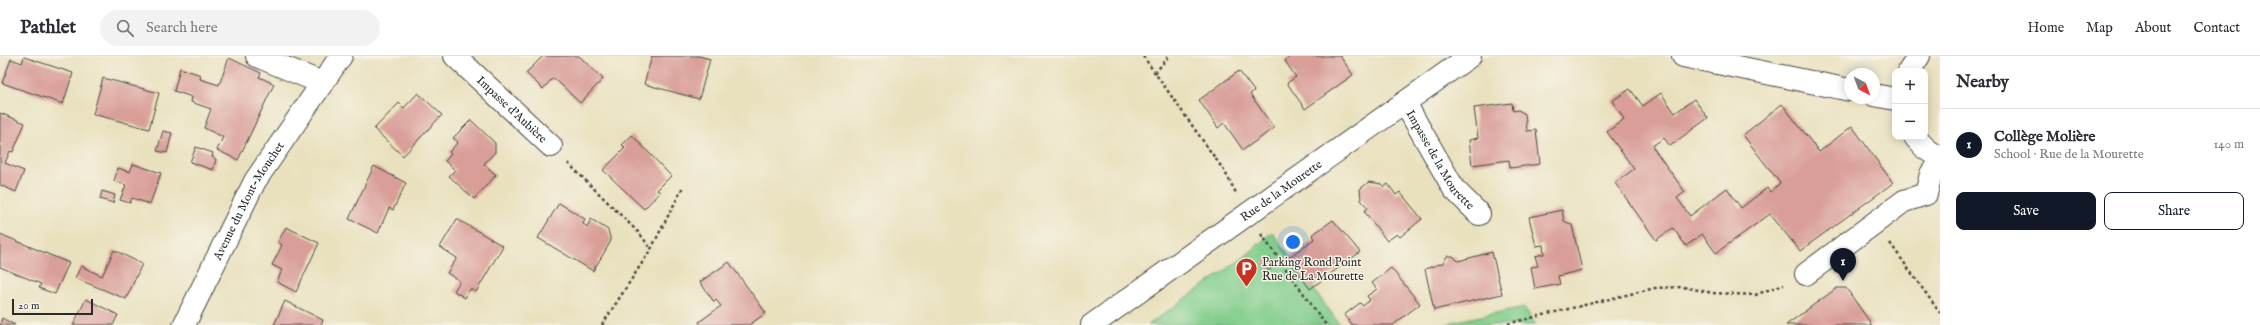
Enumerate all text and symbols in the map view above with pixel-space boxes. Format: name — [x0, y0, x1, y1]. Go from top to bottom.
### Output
search box — [100, 10, 380, 46]
text: Pathlet — [20, 16, 76, 40]
icon: search — [114, 17, 136, 39]
text: Search here — [146, 18, 218, 37]
text: Home — [2028, 19, 2064, 37]
text: Map — [2086, 19, 2113, 37]
text: About — [2135, 19, 2171, 37]
text: Contact — [2193, 19, 2240, 37]
north arrow — [1844, 68, 1880, 104]
map controls — [1892, 68, 1928, 140]
button: + — [1892, 68, 1928, 104]
text: Nearby — [1956, 72, 2009, 93]
street label: Impasse d'Aubière — [473, 73, 550, 147]
button: − — [1892, 104, 1928, 140]
street label: Impasse de la Mourette — [1403, 107, 1478, 213]
text: Collège Molière — [1994, 127, 2095, 146]
text: 1 — [1967, 136, 1971, 153]
text: 140 m — [2214, 136, 2244, 153]
street label: Avenue du Mont-Mouchet — [210, 139, 288, 264]
text: School · Rue de la Mourette — [1994, 146, 2144, 163]
street label: Rue de la Mourette — [1238, 156, 1325, 225]
button: Save — [1956, 192, 2096, 230]
button: Share — [2104, 192, 2244, 230]
your location — [1283, 232, 1303, 252]
pin: 1 — [1830, 248, 1856, 281]
place label: Parking Rond Point Rue de La Mourette — [1262, 255, 1364, 284]
parking icon: Parking Rond Point Rue de La Mourette — [1234, 256, 1260, 289]
scale bar — [12, 297, 93, 316]
text: 20 m — [18, 299, 39, 313]

